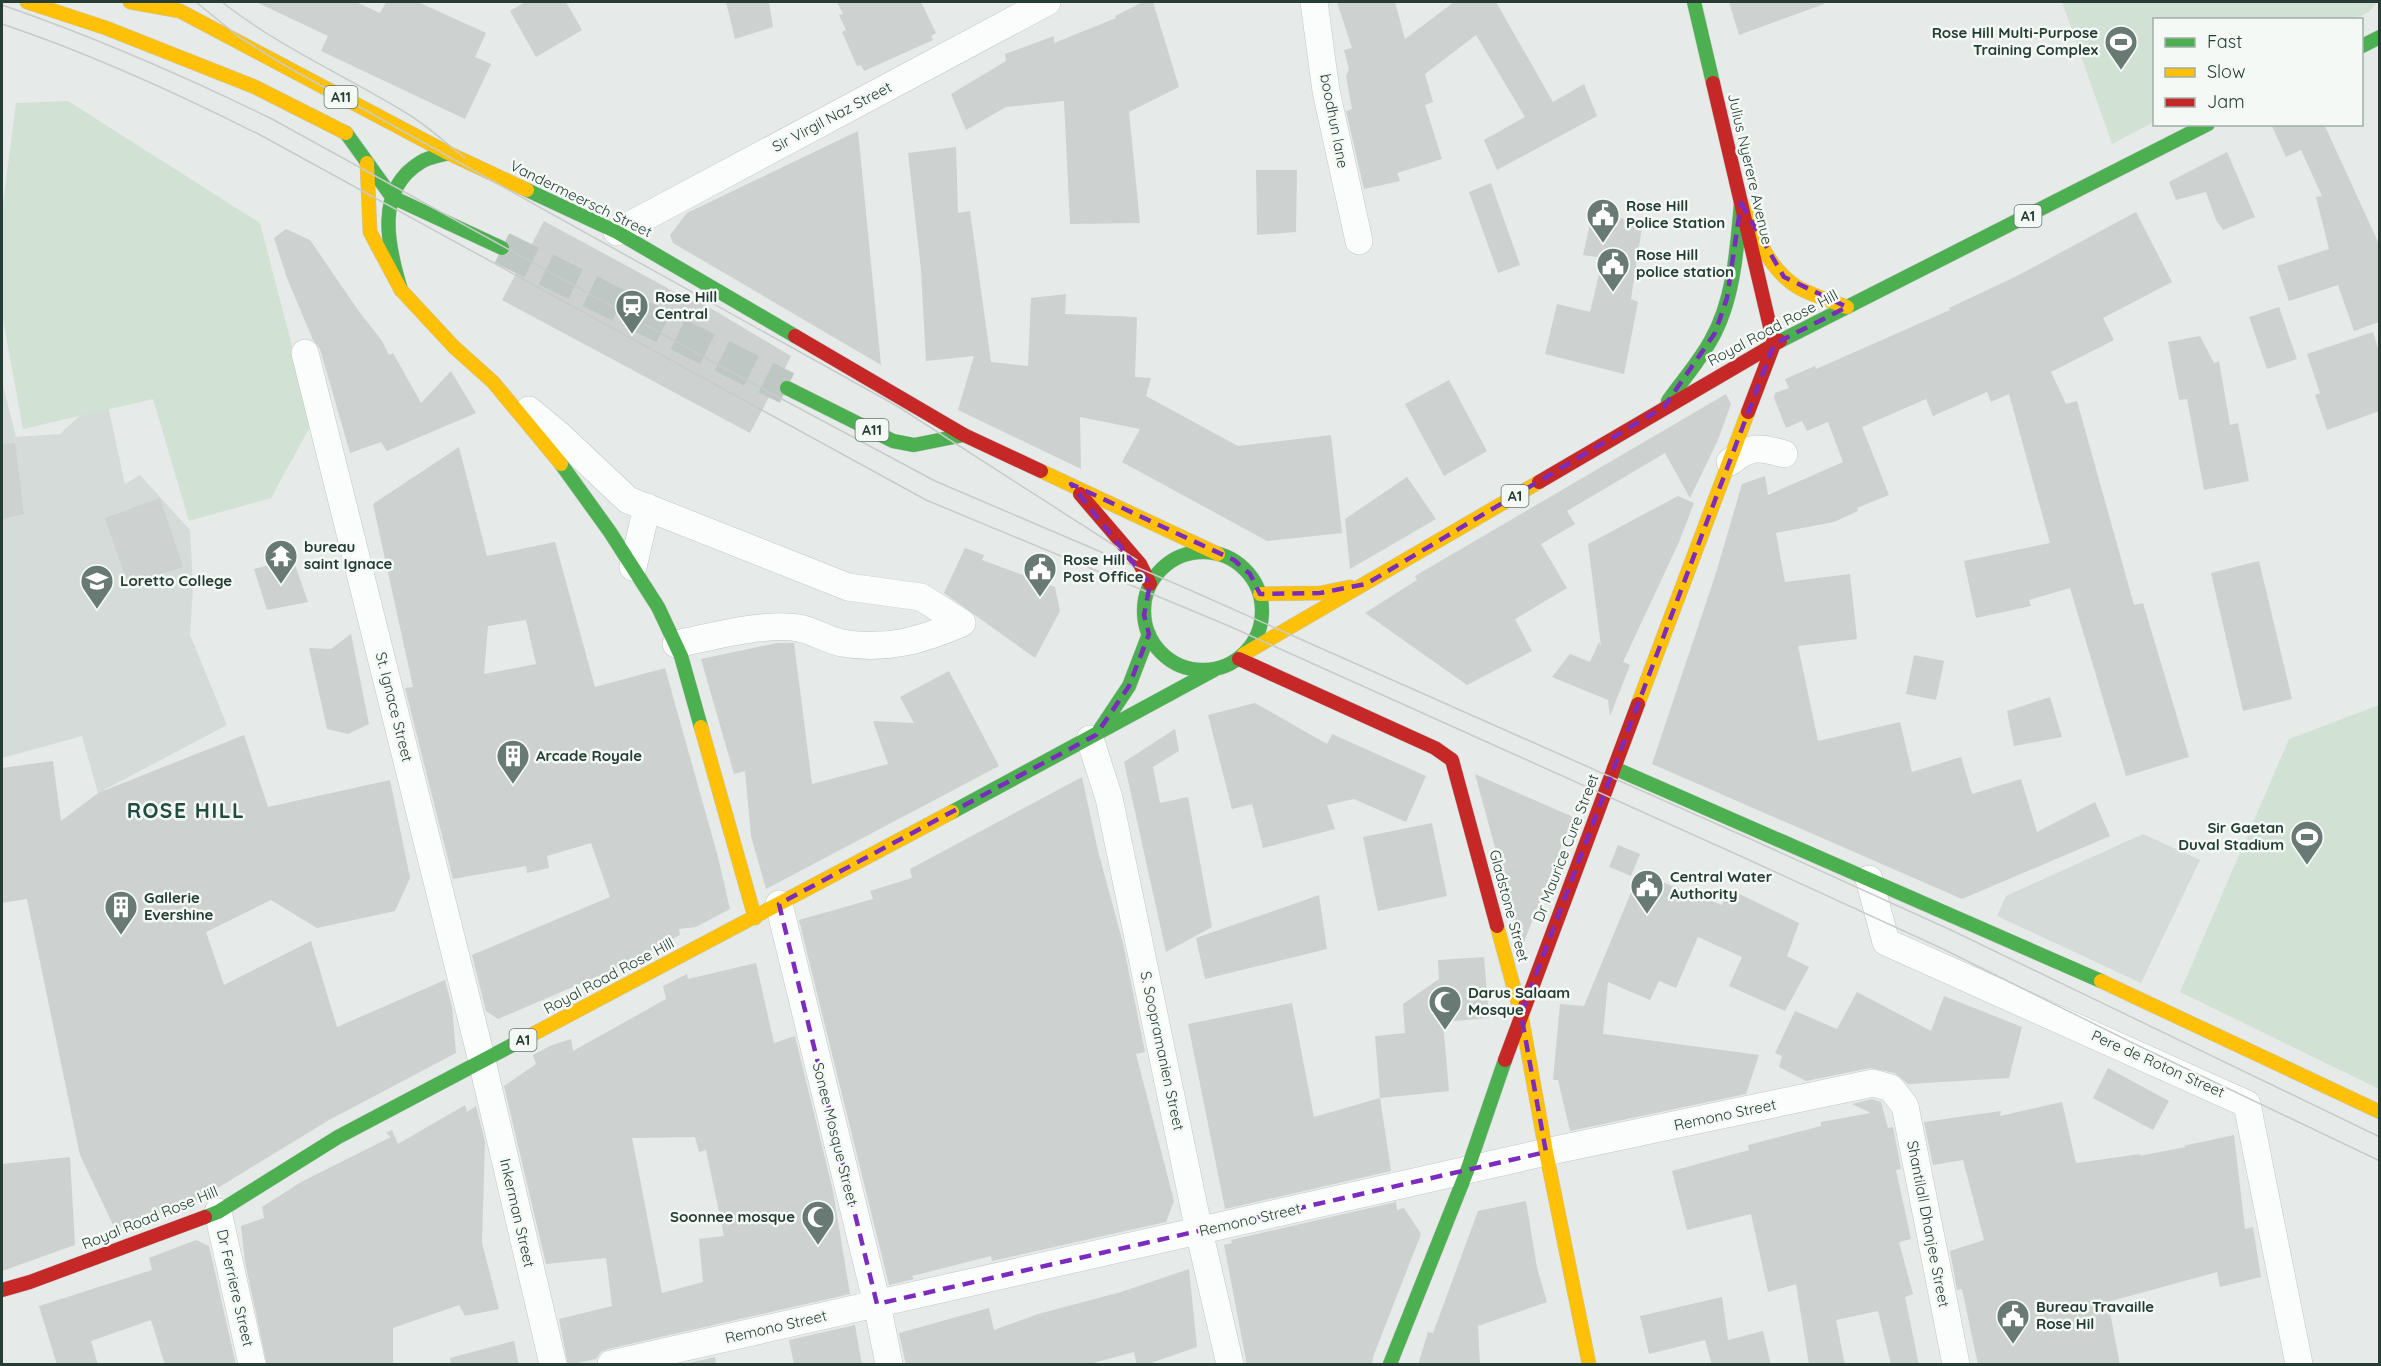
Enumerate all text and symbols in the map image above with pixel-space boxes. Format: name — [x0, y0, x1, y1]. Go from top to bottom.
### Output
legend — [2153, 18, 2363, 126]
place label: Rose Hill Multi-Purpose Training Complex — [1932, 23, 2099, 59]
sports icon: Rose Hill Multi-Purpose Training Complex — [2103, 24, 2139, 71]
text: Fast — [2207, 30, 2242, 53]
text: Slow — [2207, 60, 2245, 83]
street label: boodhun lane — [1316, 72, 1353, 170]
street label: Sir Virgil Naz Street — [769, 77, 895, 156]
road number: A11 — [324, 86, 358, 108]
text: Jam — [2207, 90, 2245, 113]
street label: Julius Nyerere Avenue — [1724, 91, 1777, 246]
street label: Vandermeersch Street — [507, 156, 655, 241]
place label: Rose Hill Police Station — [1626, 196, 1725, 232]
public building icon: Rose Hill Police Station — [1585, 197, 1621, 244]
road number: A1 — [2014, 205, 2042, 227]
place label: Rose Hill police station — [1636, 245, 1734, 281]
public building icon: Rose Hill police station — [1595, 246, 1631, 293]
street label: Royal Road Rose Hill — [1704, 285, 1841, 370]
place label: Rose Hill Central — [655, 287, 717, 323]
station icon: Rose Hill Central — [614, 288, 650, 335]
road number: A11 — [856, 419, 888, 441]
road number: A1 — [1502, 485, 1528, 507]
place label: bureau saint Ignace — [304, 537, 392, 573]
temple icon: bureau saint Ignace — [263, 538, 299, 585]
place label: Rose Hill Post Office — [1063, 550, 1144, 586]
public building icon: Rose Hill Post Office — [1022, 551, 1058, 598]
school or university icon: Loretto College — [79, 563, 115, 610]
place label: Loretto College — [120, 571, 232, 590]
street label: St. Ignace Street — [372, 650, 417, 764]
building icon: Arcade Royale — [495, 738, 531, 785]
place label: Arcade Royale — [536, 746, 642, 765]
street label: Dr Maurice Cure Street — [1528, 771, 1603, 925]
district label: ROSE HILL — [127, 797, 245, 823]
place label: Sir Gaetan Duval Stadium — [2178, 818, 2284, 854]
sports icon: Sir Gaetan Duval Stadium — [2289, 819, 2325, 866]
street label: Gladstone Street — [1485, 848, 1534, 964]
place label: Central Water Authority — [1670, 867, 1773, 903]
public building icon: Central Water Authority — [1629, 868, 1665, 915]
place label: Gallerie Evershine — [144, 888, 214, 924]
building icon: Gallerie Evershine — [103, 889, 139, 936]
street label: Royal Road Rose Hill — [540, 933, 677, 1018]
street label: S. Soopramanien Street — [1136, 969, 1189, 1132]
place label: Darus Salaam Mosque — [1468, 983, 1570, 1019]
mosque icon: Darus Salaam Mosque — [1427, 984, 1463, 1031]
street label: Pere de Roton Street — [2089, 1026, 2228, 1101]
road number: A1 — [510, 1029, 536, 1051]
street label: Sonee Mosque Street — [808, 1060, 862, 1207]
street label: Remono Street — [1672, 1094, 1778, 1135]
street label: Shantilall Dhanjee Street — [1903, 1139, 1954, 1309]
street label: Inkerman Street — [496, 1157, 539, 1269]
street label: Royal Road Rose Hill — [79, 1182, 221, 1254]
mosque icon: Soonnee mosque — [800, 1199, 836, 1246]
street label: Remono Street — [1197, 1199, 1303, 1240]
place label: Soonnee mosque — [670, 1207, 795, 1226]
street label: Dr Ferriere Street — [213, 1227, 258, 1348]
place label: Bureau Travaille Rose Hil — [2036, 1297, 2154, 1333]
public building icon: Bureau Travaille Rose Hil — [1995, 1298, 2031, 1345]
street label: Remono Street — [723, 1306, 829, 1347]

